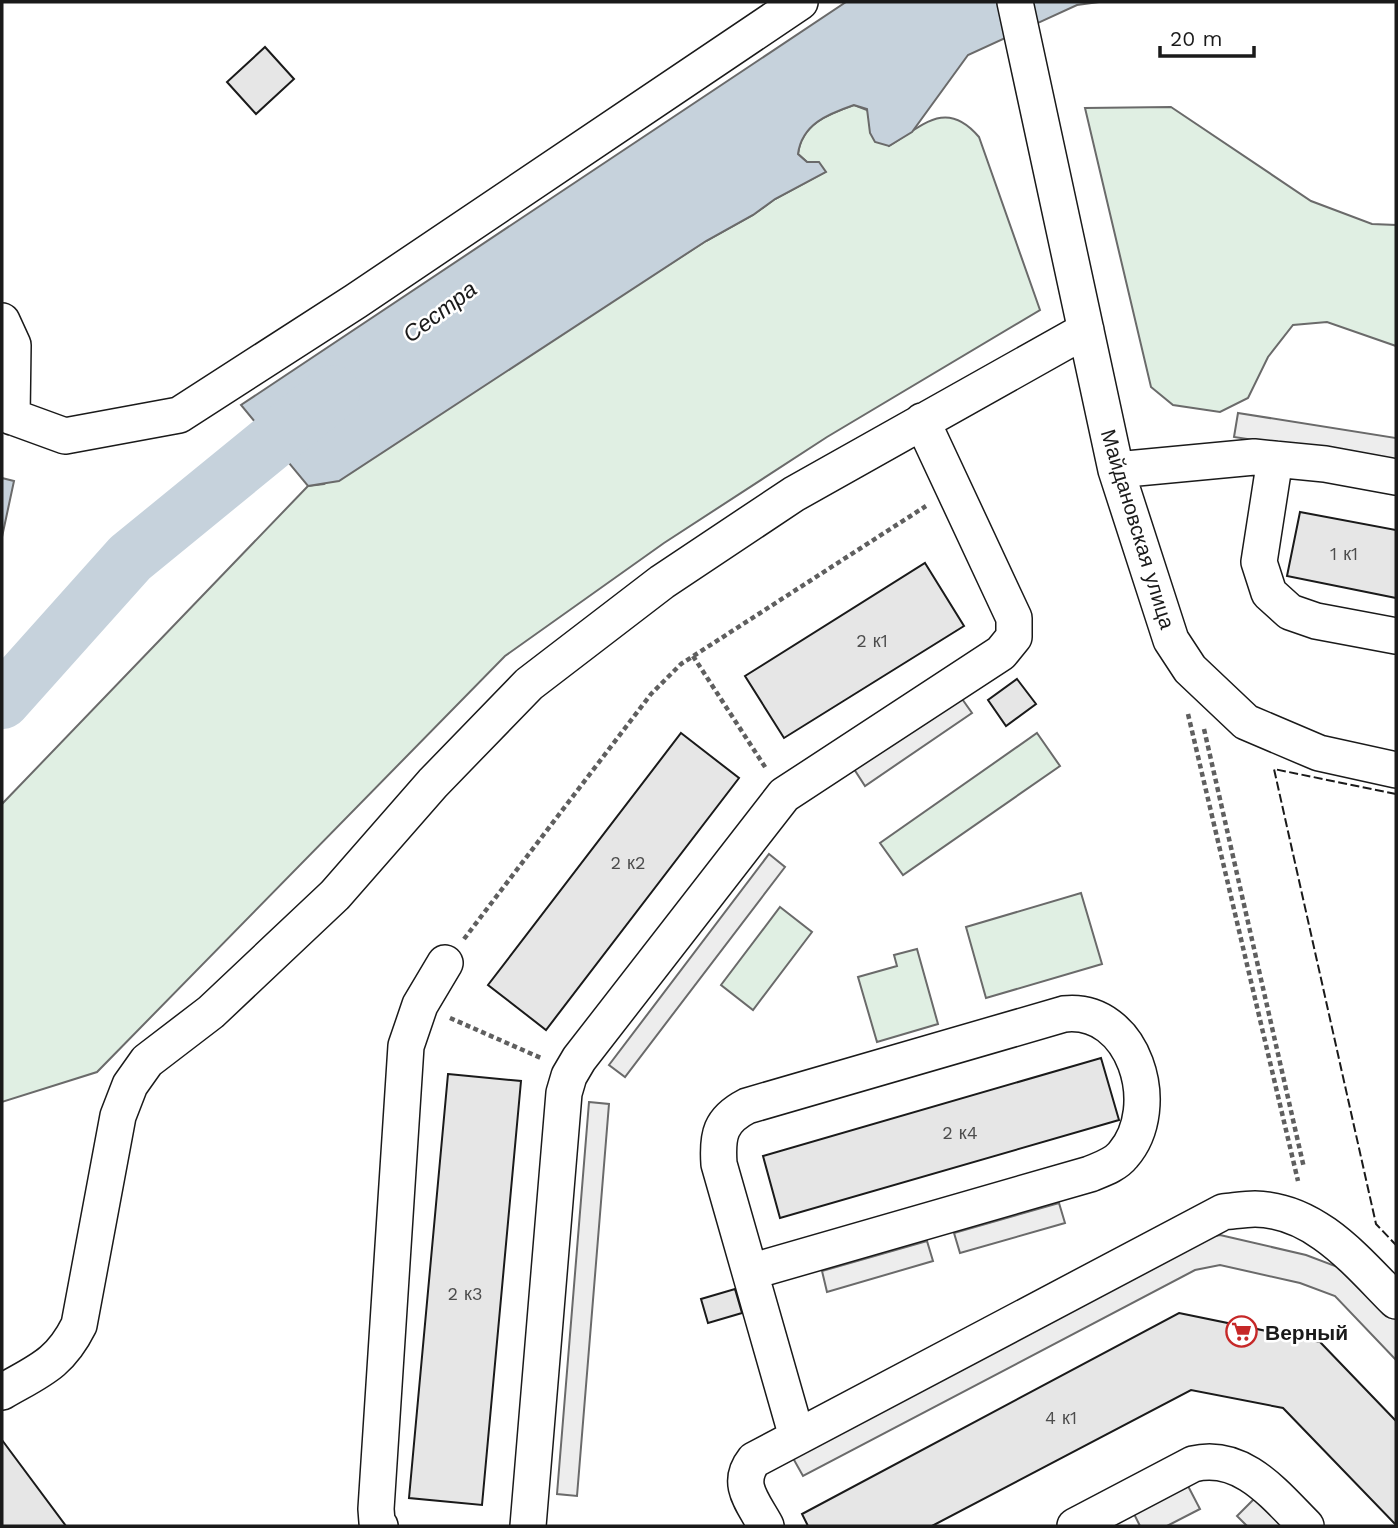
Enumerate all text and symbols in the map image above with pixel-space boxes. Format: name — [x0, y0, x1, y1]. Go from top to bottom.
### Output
scale bar — [1160, 14, 1254, 58]
text: 20 m — [1170, 26, 1222, 51]
water label: Сестра — [398, 276, 482, 348]
street label: Майдановская улица — [1096, 426, 1180, 632]
house number: 1 к1 — [1330, 543, 1358, 564]
house number: 2 к1 — [856, 630, 888, 651]
house number: 2 к2 — [610, 852, 646, 873]
house number: 2 к4 — [942, 1122, 978, 1143]
house number: 2 к3 — [447, 1283, 483, 1304]
supermarket icon: Верный — [1225, 1315, 1259, 1349]
place label: Верный — [1265, 1320, 1348, 1345]
house number: 4 к1 — [1045, 1407, 1077, 1428]

